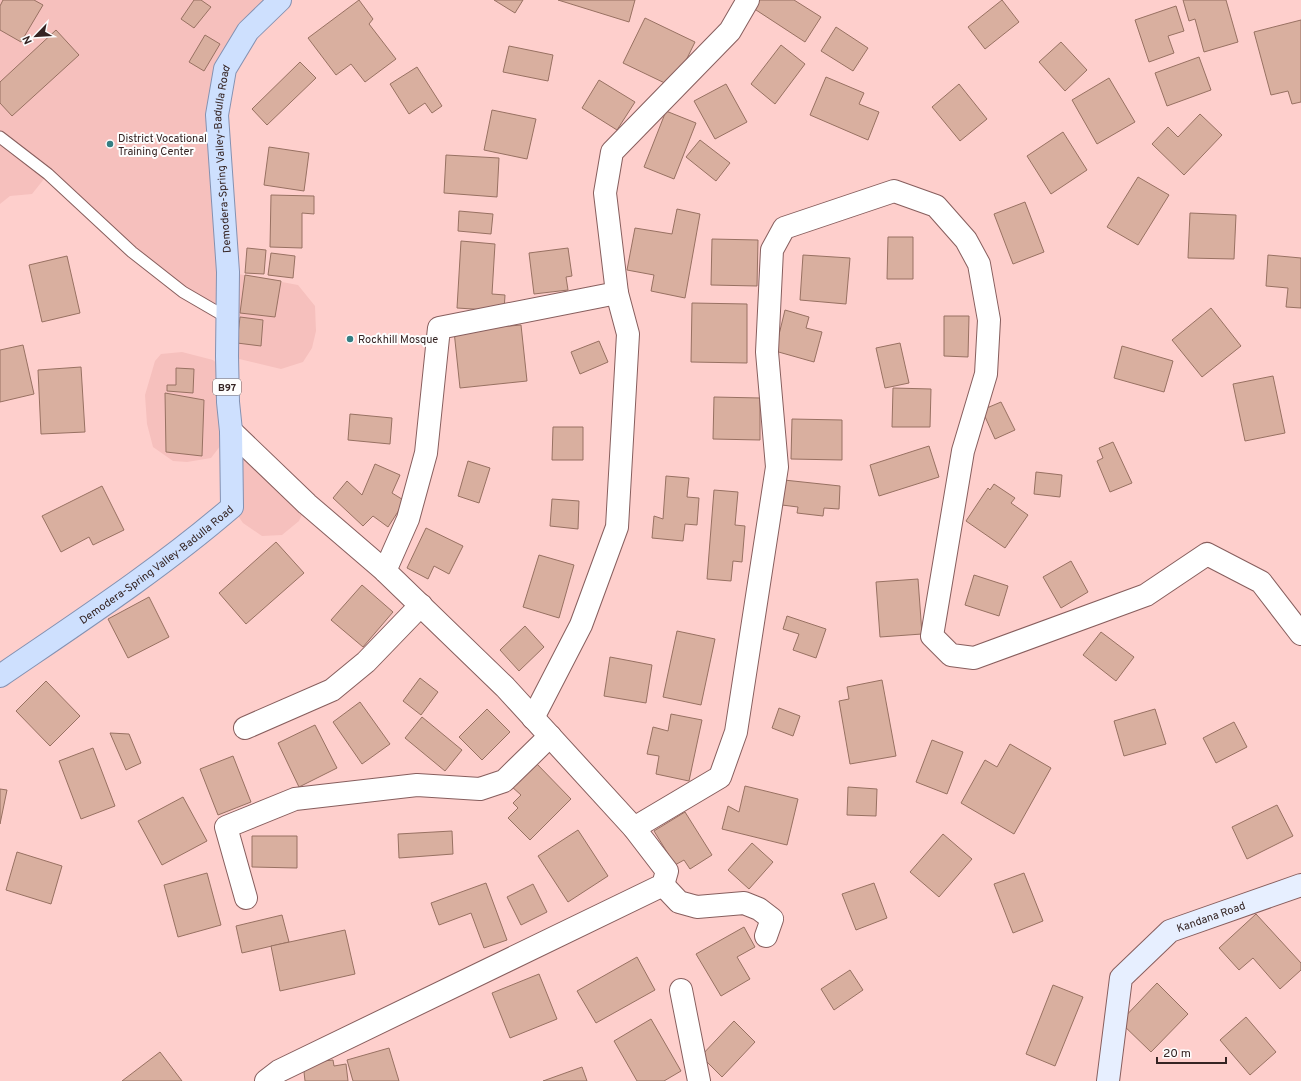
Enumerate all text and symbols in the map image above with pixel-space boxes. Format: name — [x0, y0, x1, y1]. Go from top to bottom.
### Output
north arrow — [16, 16, 56, 56]
text: N — [20, 33, 36, 46]
street label: Demodera-Spring Valley-Badulla Road — [211, 62, 235, 253]
place label: District Vocational Training Center — [118, 132, 207, 159]
marker: District Vocational Training Center — [105, 139, 115, 149]
place label: Rockhill Mosque — [358, 333, 438, 347]
marker: Rockhill Mosque — [345, 334, 355, 344]
road number: B97 — [213, 379, 241, 395]
street label: Demodera-Spring Valley-Badulla Road — [77, 503, 237, 628]
street label: Kandana Road — [1175, 899, 1247, 936]
scale bar — [1157, 1039, 1226, 1065]
text: 20 m — [1163, 1046, 1191, 1062]

